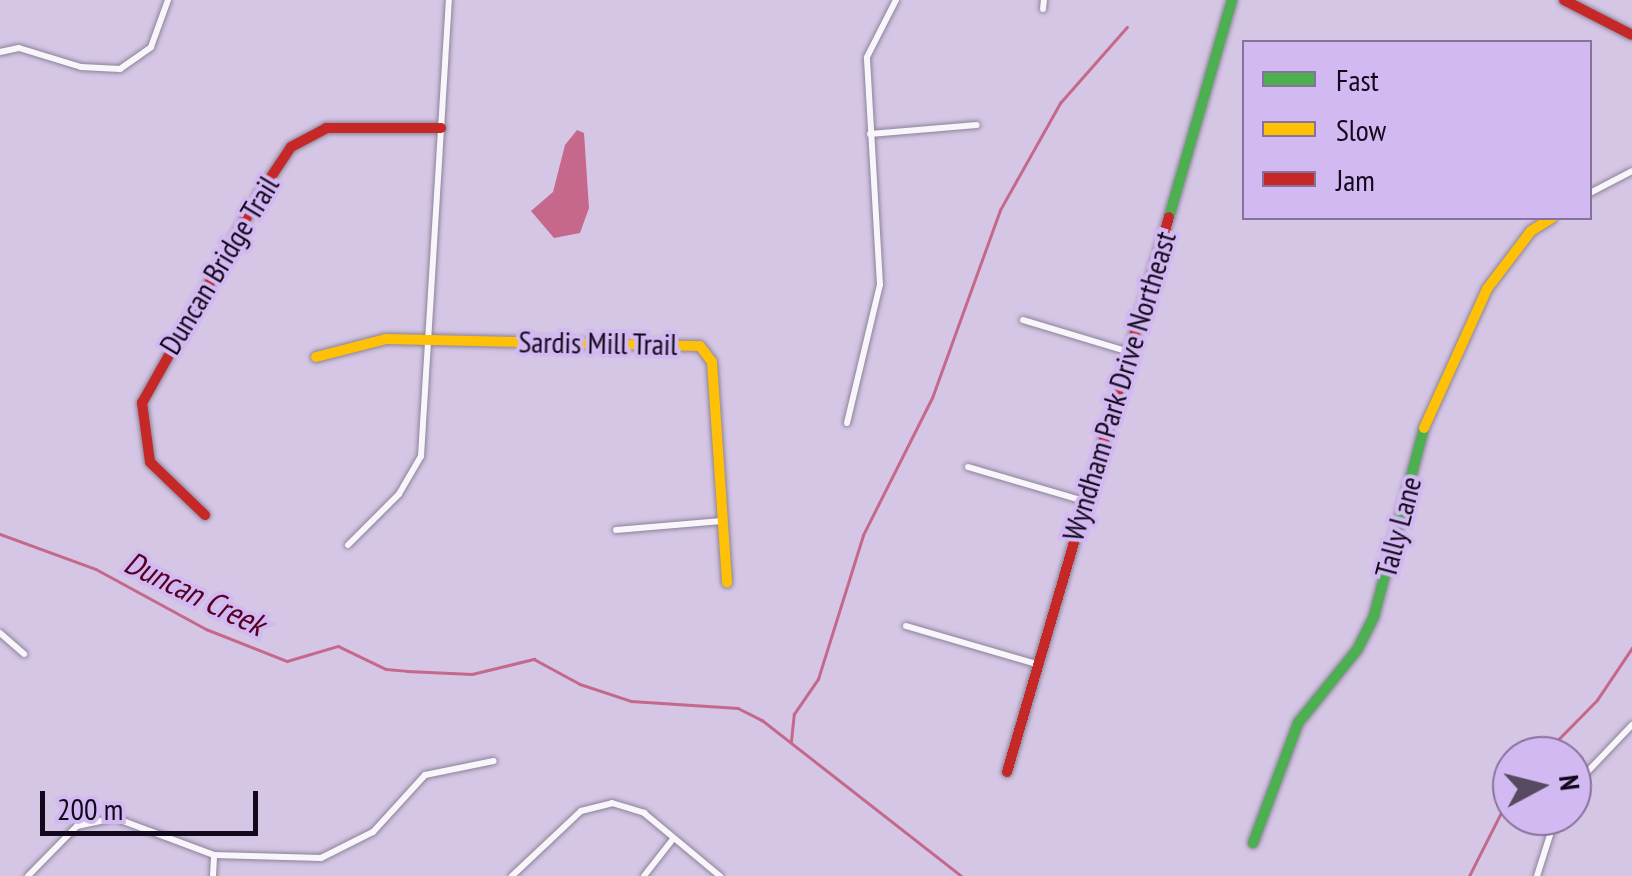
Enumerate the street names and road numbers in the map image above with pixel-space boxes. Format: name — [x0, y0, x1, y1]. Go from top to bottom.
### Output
street label: Duncan Bridge Trail — [151, 169, 287, 361]
street label: Wyndham Park Drive Northeast — [1055, 227, 1183, 545]
street label: Sardis Mill Trail — [518, 324, 678, 362]
street label: Tally Lane — [1367, 472, 1429, 582]

